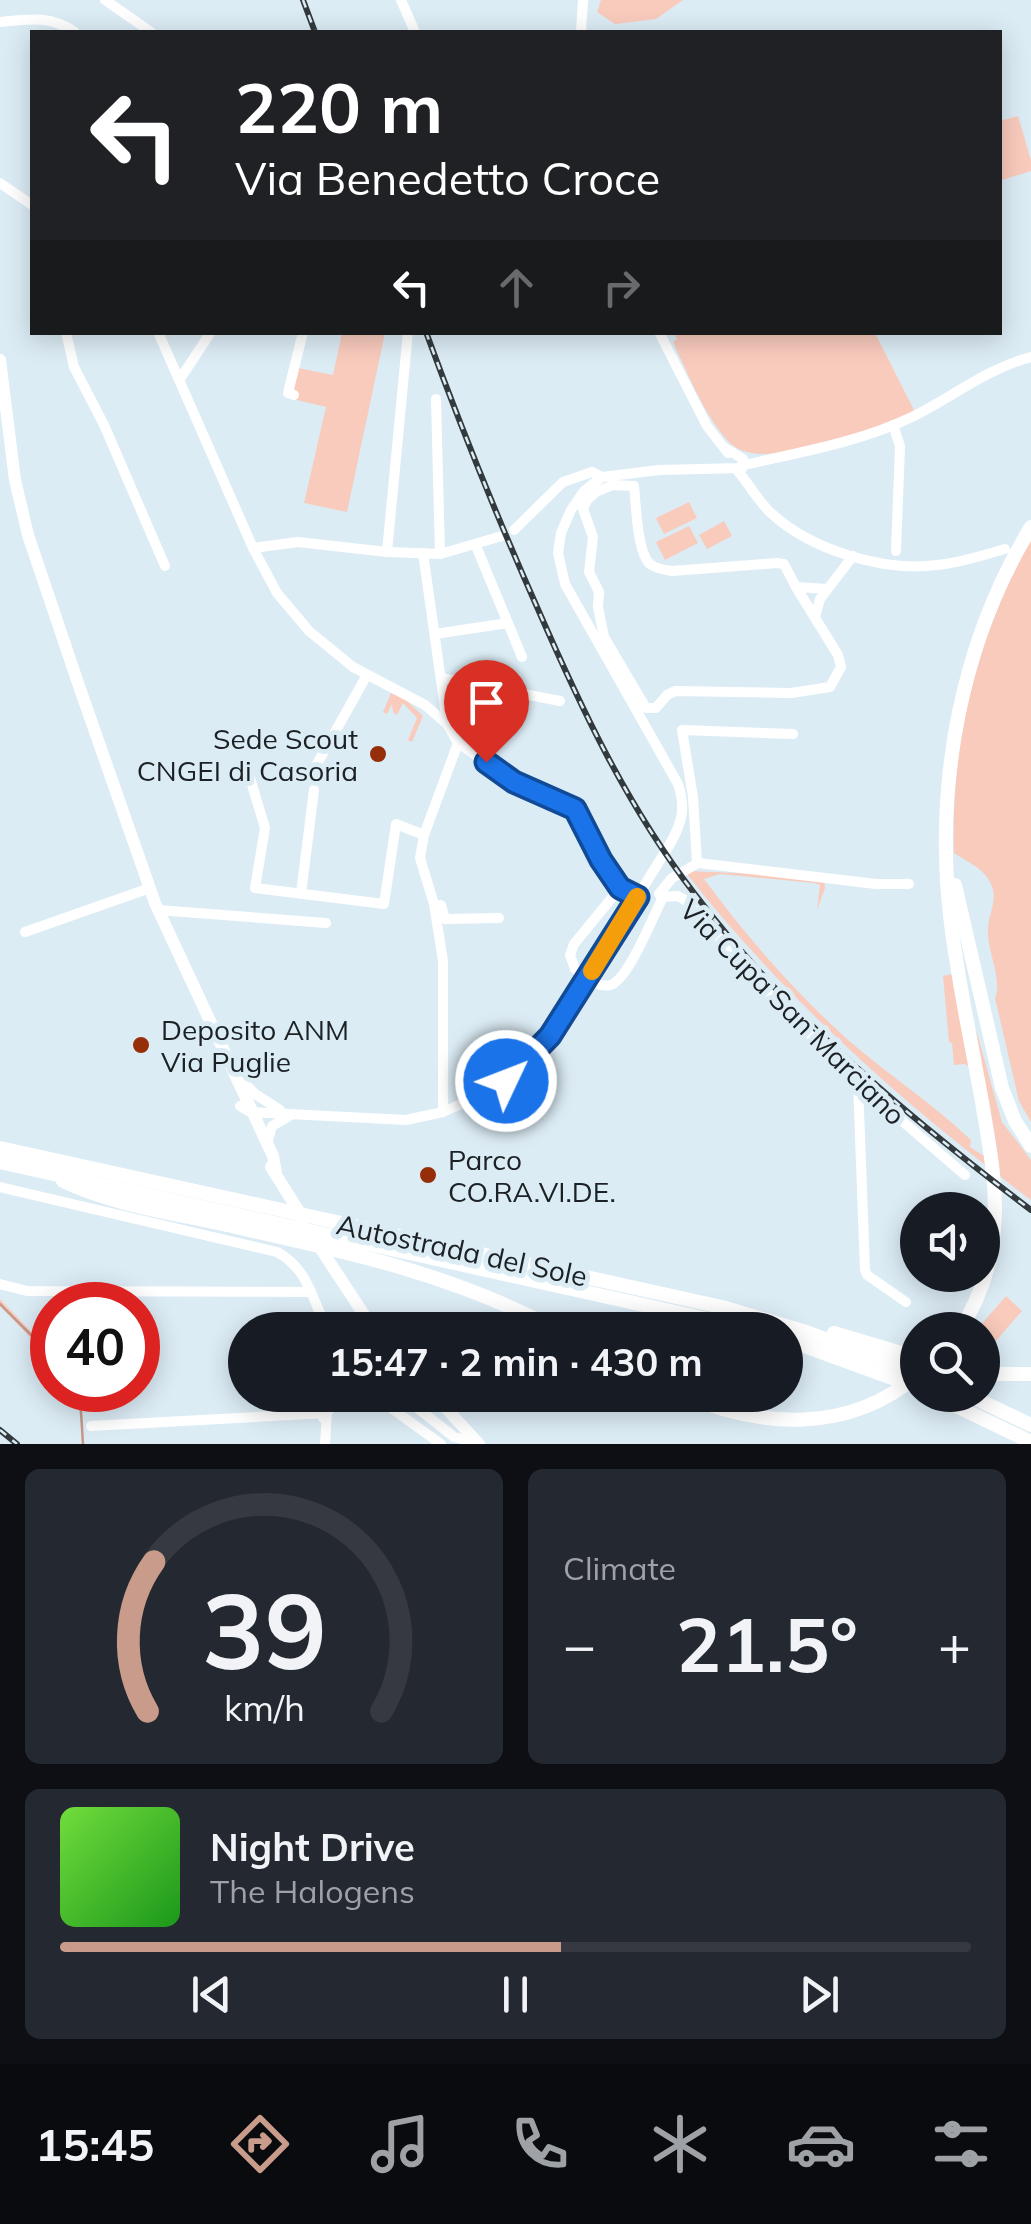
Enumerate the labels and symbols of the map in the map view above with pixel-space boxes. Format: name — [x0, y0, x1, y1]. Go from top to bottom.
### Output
pin — [444, 660, 529, 763]
place label: Sede Scout CNGEI di Casoria — [137, 721, 358, 788]
marker: Sede Scout CNGEI di Casoria — [367, 743, 389, 765]
street label: Via Cupa San Marciano — [673, 892, 913, 1132]
place label: Deposito ANM Via Puglie — [161, 1012, 349, 1079]
position arrow — [454, 1029, 558, 1133]
marker: Deposito ANM Via Puglie — [130, 1034, 152, 1056]
place label: Parco CO.RA.VI.DE. — [448, 1142, 616, 1209]
marker: Parco CO.RA.VI.DE. — [417, 1164, 439, 1186]
street label: Autostrada del Sole — [334, 1206, 590, 1294]
speed limit sign: 40 — [30, 1282, 160, 1412]

